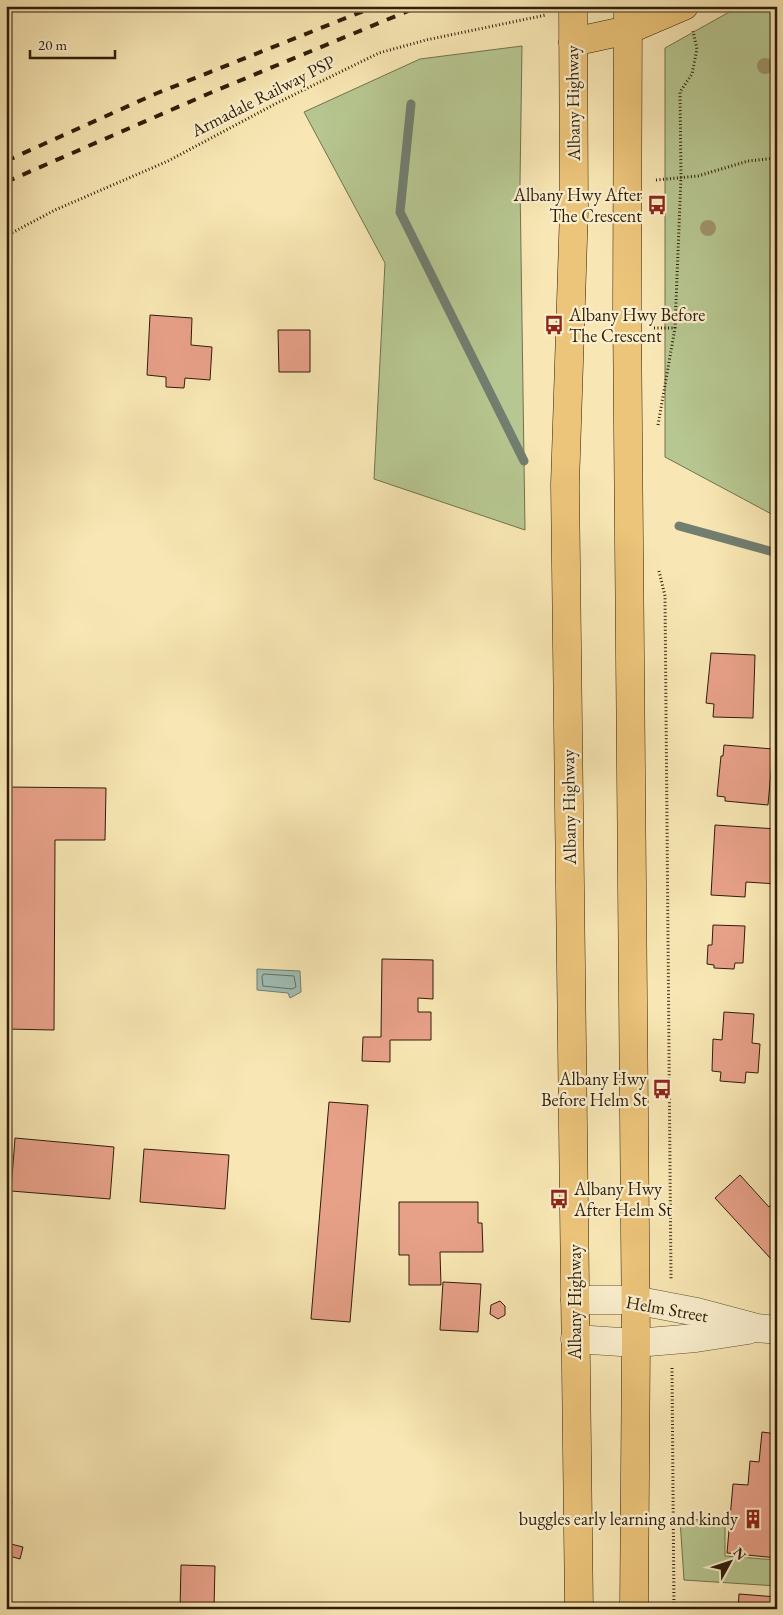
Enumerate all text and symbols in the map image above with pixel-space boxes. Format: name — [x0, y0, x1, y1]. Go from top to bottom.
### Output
scale bar — [30, 28, 115, 60]
text: 20 m — [38, 35, 67, 54]
street label: Albany Highway — [560, 45, 585, 162]
street label: Armadale Railway PSP — [186, 49, 339, 142]
place label: Albany Hwy After The Crescent — [513, 183, 642, 227]
bus stop icon: Albany Hwy After The Crescent — [646, 194, 668, 216]
place label: Albany Hwy Before The Crescent — [568, 303, 705, 347]
bus stop icon: Albany Hwy Before The Crescent — [543, 314, 565, 336]
street label: Albany Highway — [556, 749, 581, 866]
place label: Albany Hwy Before Helm St — [541, 1067, 647, 1111]
bus stop icon: Albany Hwy Before Helm St — [651, 1078, 673, 1100]
place label: Albany Hwy After Helm St — [573, 1177, 672, 1221]
bus stop icon: Albany Hwy After Helm St — [548, 1188, 570, 1210]
street label: Albany Highway — [563, 1244, 586, 1361]
street label: Helm Street — [624, 1290, 710, 1327]
place label: buggles early learning and kindy — [519, 1507, 738, 1530]
building icon: buggles early learning and kindy — [742, 1508, 764, 1530]
north arrow — [706, 1538, 756, 1588]
text: N — [729, 1544, 751, 1564]

